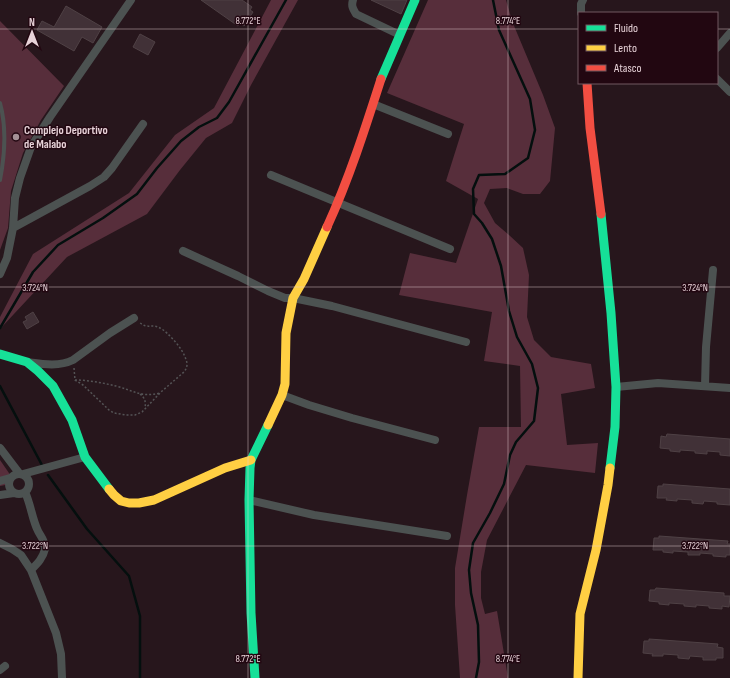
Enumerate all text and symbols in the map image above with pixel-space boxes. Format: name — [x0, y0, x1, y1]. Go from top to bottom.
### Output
north arrow — [12, 12, 52, 52]
legend — [578, 12, 718, 84]
text: 8.772°E — [235, 15, 261, 27]
text: 8.774°E — [496, 15, 520, 27]
text: N — [29, 16, 35, 29]
text: Fluido — [614, 21, 638, 36]
text: Lento — [614, 41, 637, 56]
text: Atasco — [613, 61, 641, 76]
place label: Complejo Deportivo de Malabo — [24, 123, 108, 152]
marker: Complejo Deportivo de Malabo — [11, 132, 21, 142]
text: 3.724°N — [22, 282, 48, 294]
text: 3.724°N — [682, 282, 708, 294]
text: 3.722°N — [22, 540, 48, 552]
text: 3.722°N — [682, 540, 708, 552]
text: 8.772°E — [235, 653, 261, 665]
text: 8.774°E — [496, 653, 520, 665]

